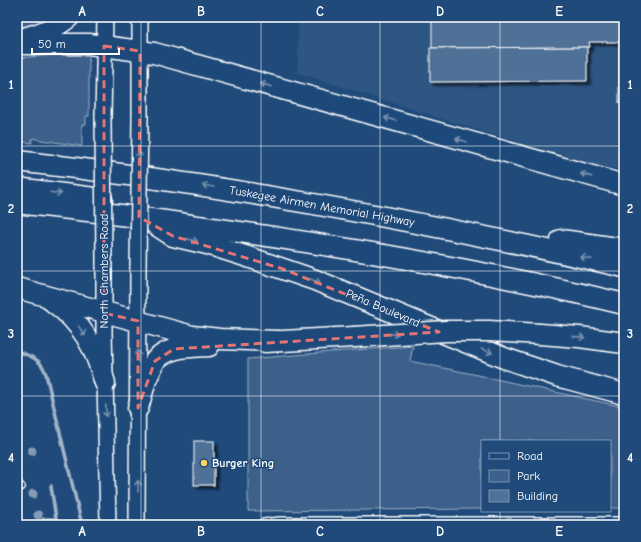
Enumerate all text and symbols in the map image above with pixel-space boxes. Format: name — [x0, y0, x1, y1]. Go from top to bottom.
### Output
text: A — [78, 4, 86, 19]
text: B — [197, 4, 205, 19]
text: C — [316, 4, 324, 19]
text: D — [436, 4, 444, 19]
text: E — [555, 4, 563, 19]
scale bar — [32, 30, 119, 56]
text: 50 m — [38, 37, 66, 51]
text: 1 — [8, 77, 14, 92]
text: 1 — [627, 77, 633, 92]
one-way arrow — [260, 81, 273, 88]
one-way arrow — [383, 115, 396, 123]
one-way arrow — [455, 135, 468, 143]
one-way arrow — [136, 151, 143, 164]
one-way arrow — [580, 171, 593, 178]
one-way arrow — [202, 182, 215, 190]
street label: Tuskegee Airmen Memorial Highway — [228, 183, 416, 229]
one-way arrow — [49, 189, 62, 197]
text: 2 — [8, 201, 14, 216]
text: 2 — [627, 201, 633, 216]
street label: North Chambers Road — [97, 214, 111, 328]
one-way arrow — [185, 237, 198, 245]
one-way arrow — [580, 254, 593, 262]
one-way arrow — [309, 277, 321, 285]
street label: Peña Boulevard — [344, 286, 422, 330]
one-way arrow — [78, 325, 86, 336]
text: 3 — [8, 326, 14, 341]
text: 3 — [627, 326, 633, 341]
one-way arrow — [386, 331, 399, 338]
one-way arrow — [572, 333, 585, 340]
one-way arrow — [481, 348, 493, 356]
one-way arrow — [134, 350, 142, 363]
one-way arrow — [102, 404, 110, 417]
legend — [481, 440, 611, 512]
text: Road — [517, 449, 543, 463]
text: 4 — [8, 450, 14, 465]
text: 4 — [627, 450, 633, 465]
place label: Burger King — [212, 456, 274, 470]
marker: Burger King — [199, 458, 209, 468]
text: Park — [517, 469, 540, 483]
one-way arrow — [134, 480, 141, 493]
text: Building — [517, 489, 558, 503]
text: A — [78, 524, 86, 539]
text: B — [197, 524, 205, 539]
text: C — [316, 524, 324, 539]
text: D — [436, 524, 444, 539]
text: E — [555, 524, 563, 539]

